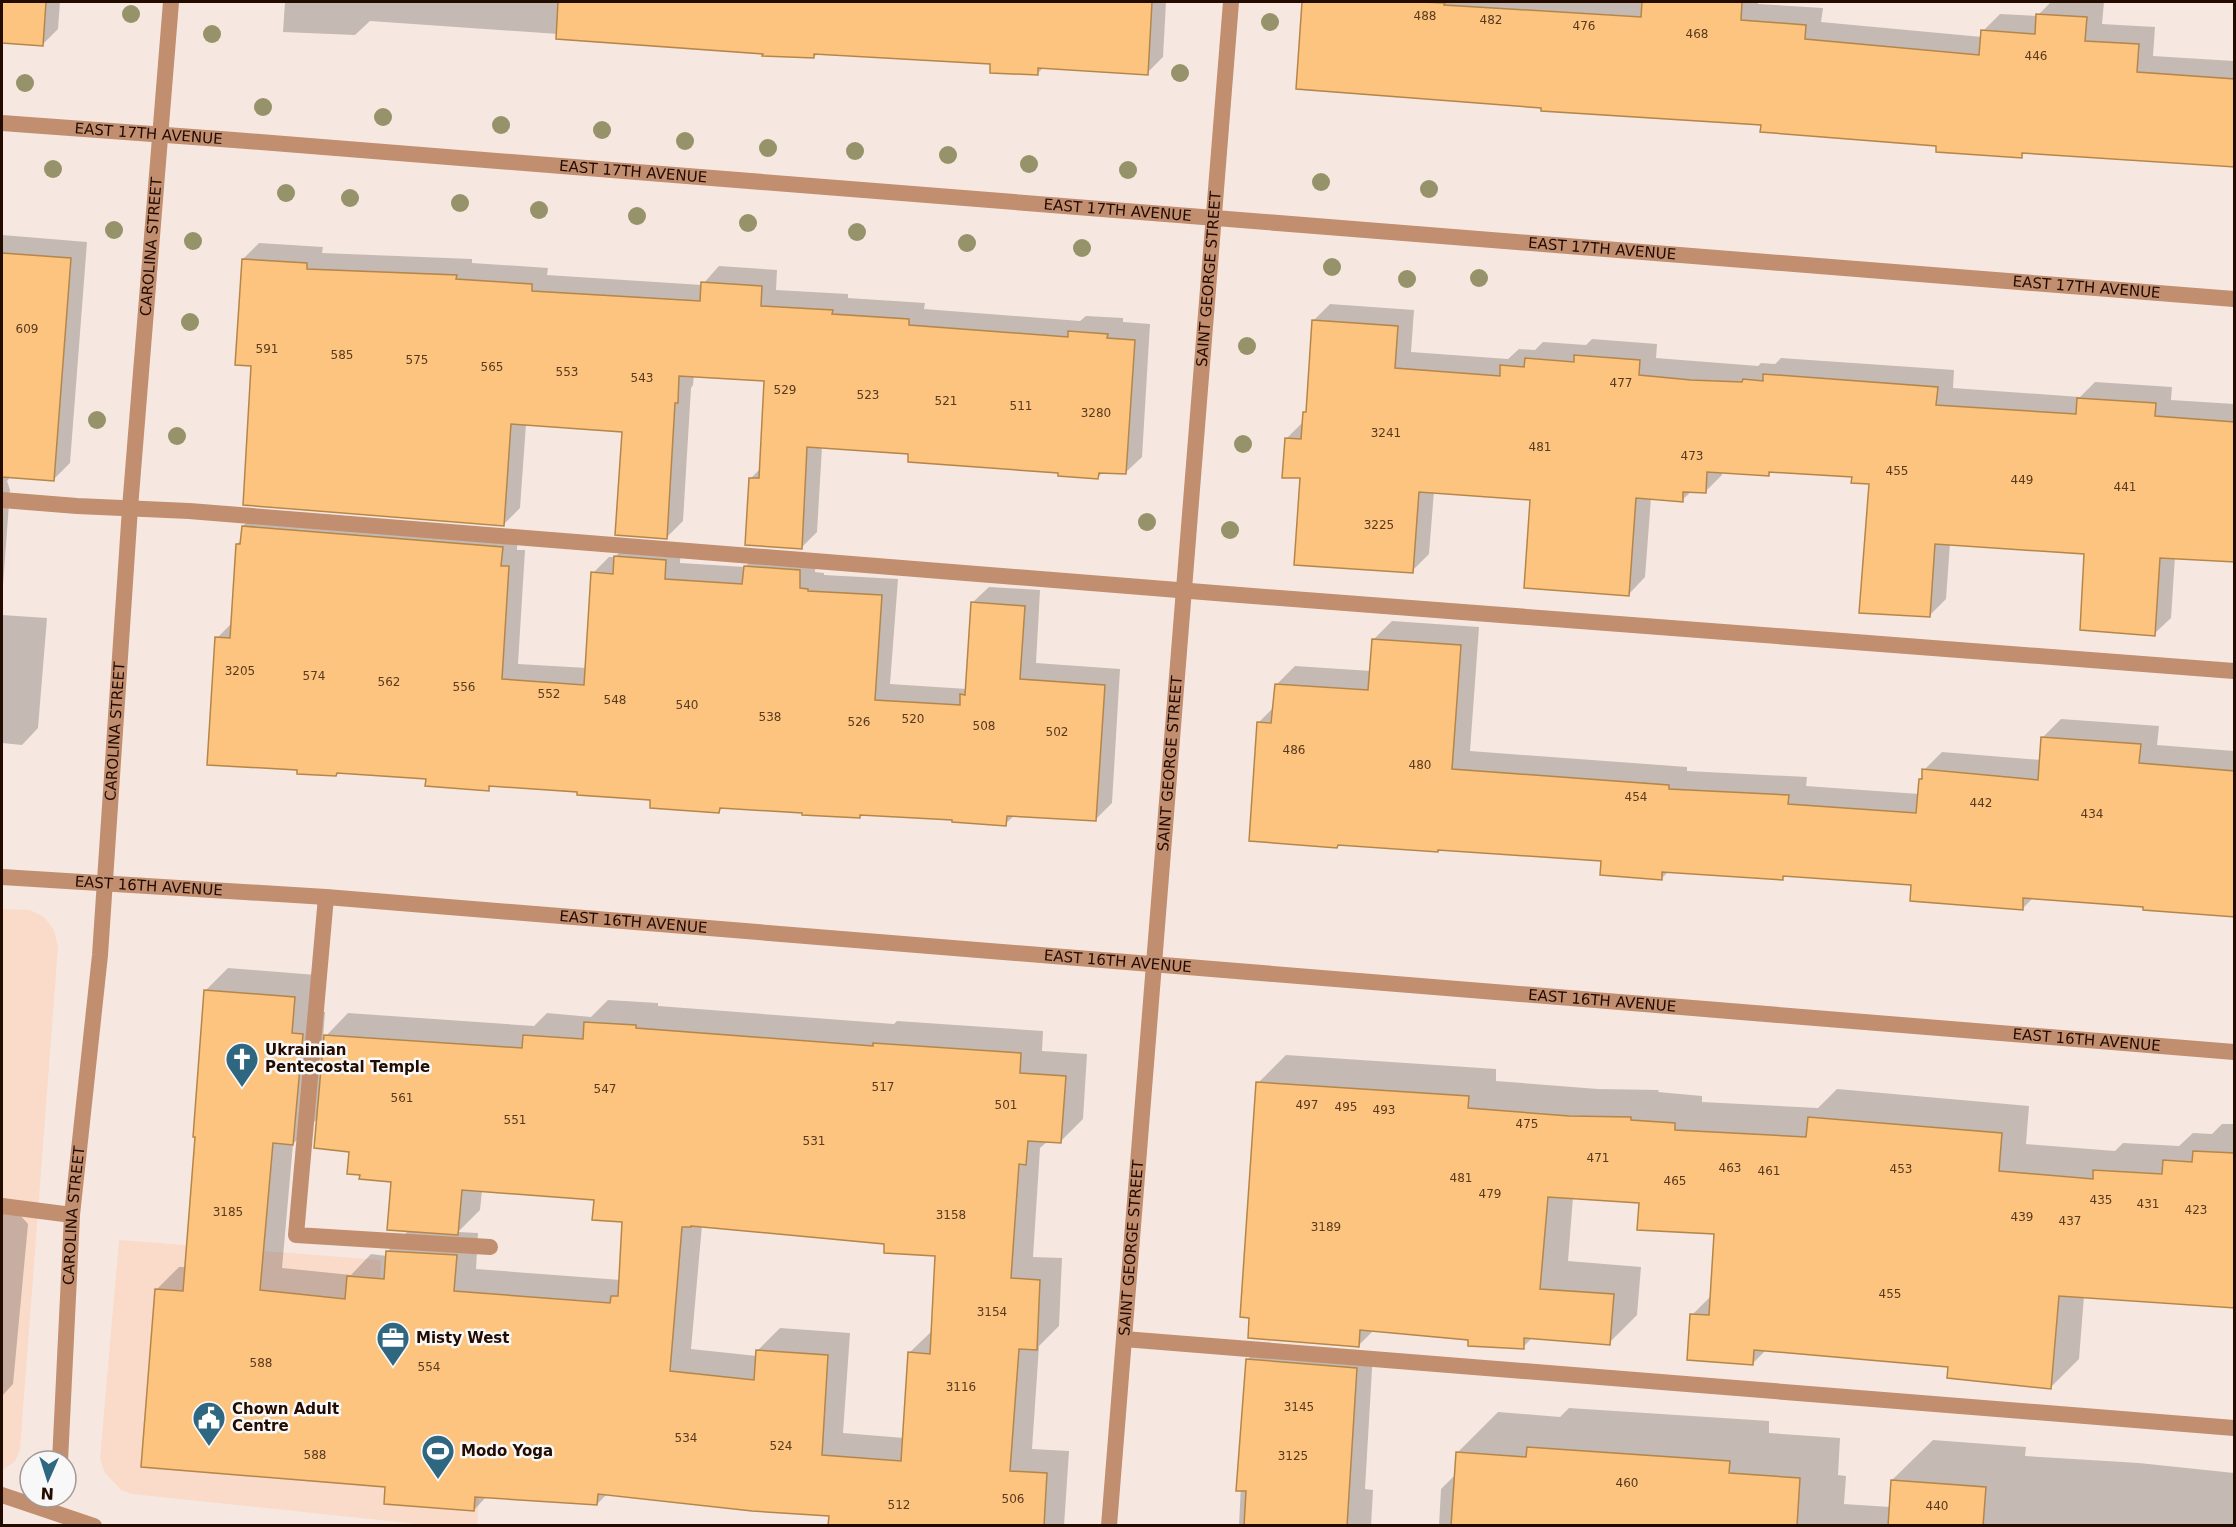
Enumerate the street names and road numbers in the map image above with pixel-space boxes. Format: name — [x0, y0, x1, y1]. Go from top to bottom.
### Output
street label: EAST 17TH AVENUE — [74, 119, 223, 148]
street label: EAST 17TH AVENUE — [558, 157, 708, 187]
street label: CAROLINA STREET — [137, 176, 166, 317]
street label: SAINT GEORGE STREET — [1193, 190, 1225, 368]
street label: EAST 17TH AVENUE — [1043, 195, 1192, 225]
street label: EAST 17TH AVENUE — [1527, 234, 1677, 264]
street label: EAST 17TH AVENUE — [2012, 272, 2161, 302]
street label: CAROLINA STREET — [101, 660, 129, 801]
street label: SAINT GEORGE STREET — [1154, 674, 1186, 852]
street label: EAST 16TH AVENUE — [74, 873, 223, 900]
street label: EAST 16TH AVENUE — [559, 907, 708, 937]
street label: EAST 16TH AVENUE — [1043, 946, 1192, 976]
street label: EAST 16TH AVENUE — [1528, 986, 1677, 1016]
street label: EAST 16TH AVENUE — [2012, 1025, 2161, 1055]
street label: CAROLINA STREET — [60, 1144, 88, 1285]
street label: SAINT GEORGE STREET — [1115, 1159, 1147, 1336]

